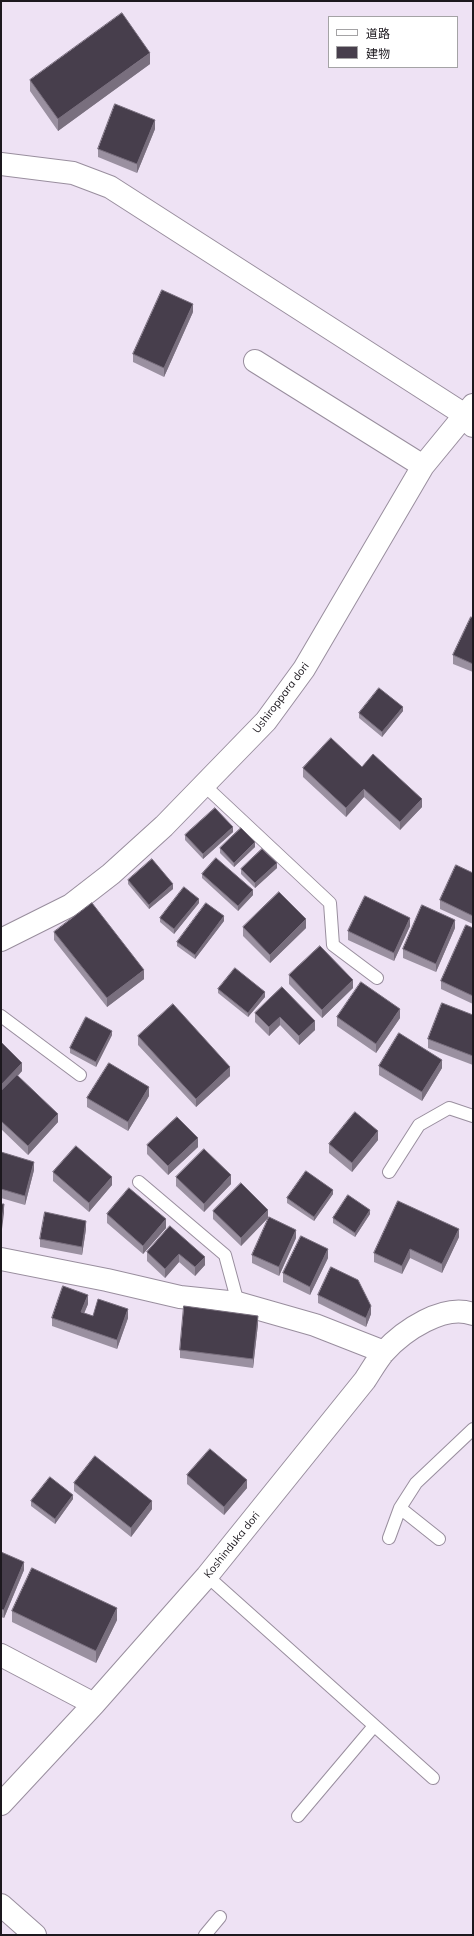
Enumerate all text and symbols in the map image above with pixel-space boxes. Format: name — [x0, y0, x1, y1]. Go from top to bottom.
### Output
legend — [328, 16, 458, 68]
text: 道路 — [366, 26, 390, 41]
text: 建物 — [366, 46, 390, 61]
street label: Ushiroppara dori — [250, 660, 312, 736]
street label: Koshinduka dori — [201, 1509, 263, 1581]

